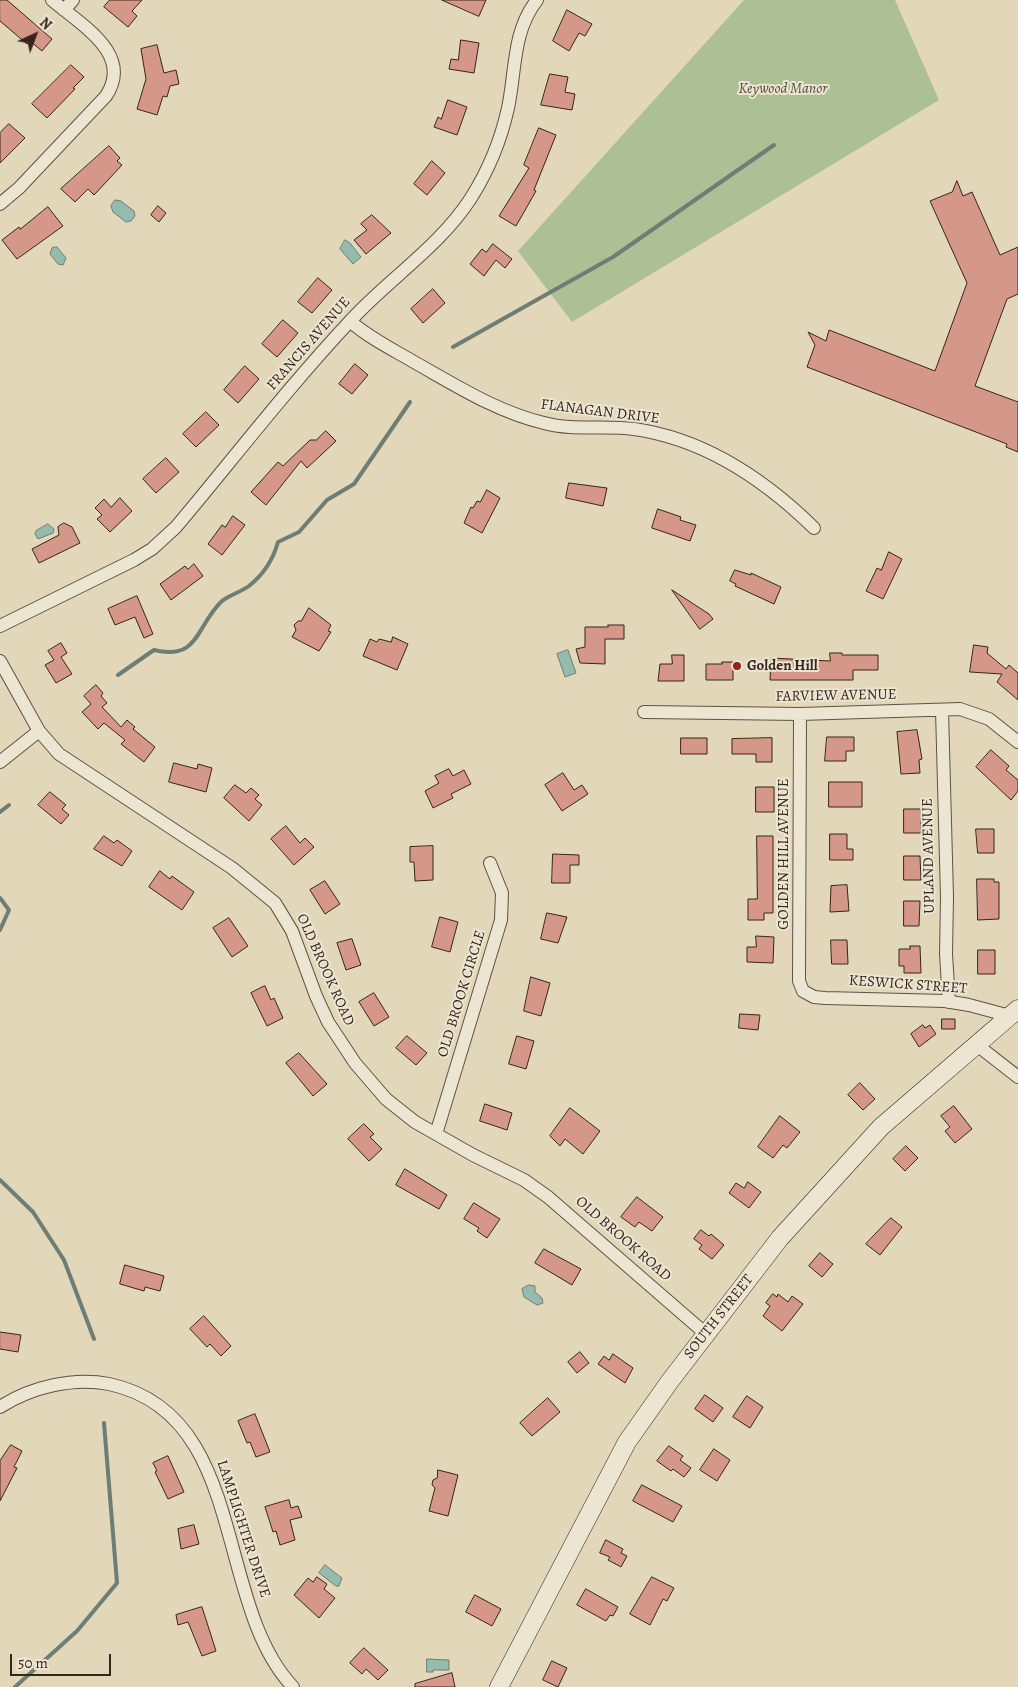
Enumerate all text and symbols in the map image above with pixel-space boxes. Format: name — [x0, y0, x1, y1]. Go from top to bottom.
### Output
north arrow — [10, 10, 60, 60]
text: N — [35, 13, 56, 34]
park label: Keywood Manor — [738, 80, 828, 98]
street label: FRANCIS AVENUE — [263, 294, 355, 394]
street label: FLANAGAN DRIVE — [540, 396, 660, 428]
place label: Golden Hill — [747, 657, 818, 675]
marker: Golden Hill — [731, 660, 743, 672]
street label: FARVIEW AVENUE — [775, 686, 897, 706]
street label: GOLDEN HILL AVENUE — [775, 778, 793, 930]
street label: UPLAND AVENUE — [919, 798, 939, 914]
street label: OLD BROOK ROAD — [292, 911, 358, 1029]
street label: OLD BROOK CIRCLE — [434, 928, 490, 1060]
street label: KESWICK STREET — [848, 972, 968, 998]
street label: OLD BROOK ROAD — [571, 1193, 675, 1285]
street label: SOUTH STREET — [680, 1271, 758, 1363]
street label: LAMPLIGHTER DRIVE — [212, 1458, 274, 1600]
scale bar — [12, 1644, 114, 1676]
text: 50 m — [18, 1653, 48, 1673]

